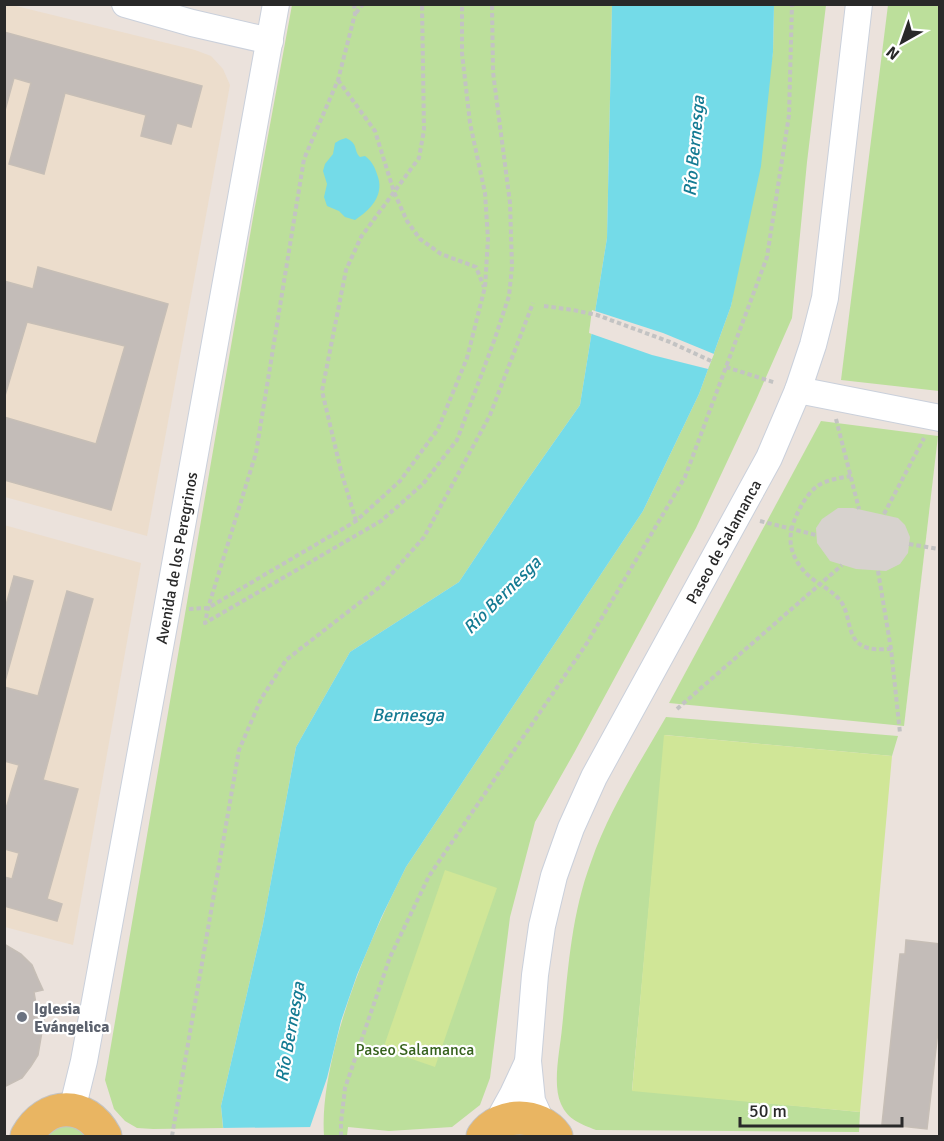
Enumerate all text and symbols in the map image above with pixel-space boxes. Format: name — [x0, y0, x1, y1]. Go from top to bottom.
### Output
north arrow — [872, 12, 932, 72]
text: N — [882, 41, 904, 64]
water label: Río Bernesga — [679, 94, 709, 197]
street label: Avenida de los Peregrinos — [152, 470, 203, 646]
street label: Paseo de Salamanca — [682, 476, 766, 608]
water label: Río Bernesga — [459, 551, 546, 638]
water label: Bernesga — [372, 704, 445, 726]
water label: Río Bernesga — [270, 980, 310, 1084]
place label: Iglesia Evángelica — [34, 999, 109, 1037]
marker: Iglesia Evángelica — [15, 1010, 29, 1024]
park label: Paseo Salamanca — [356, 1040, 474, 1060]
scale bar — [740, 1090, 902, 1128]
text: 50 m — [749, 1100, 787, 1122]

